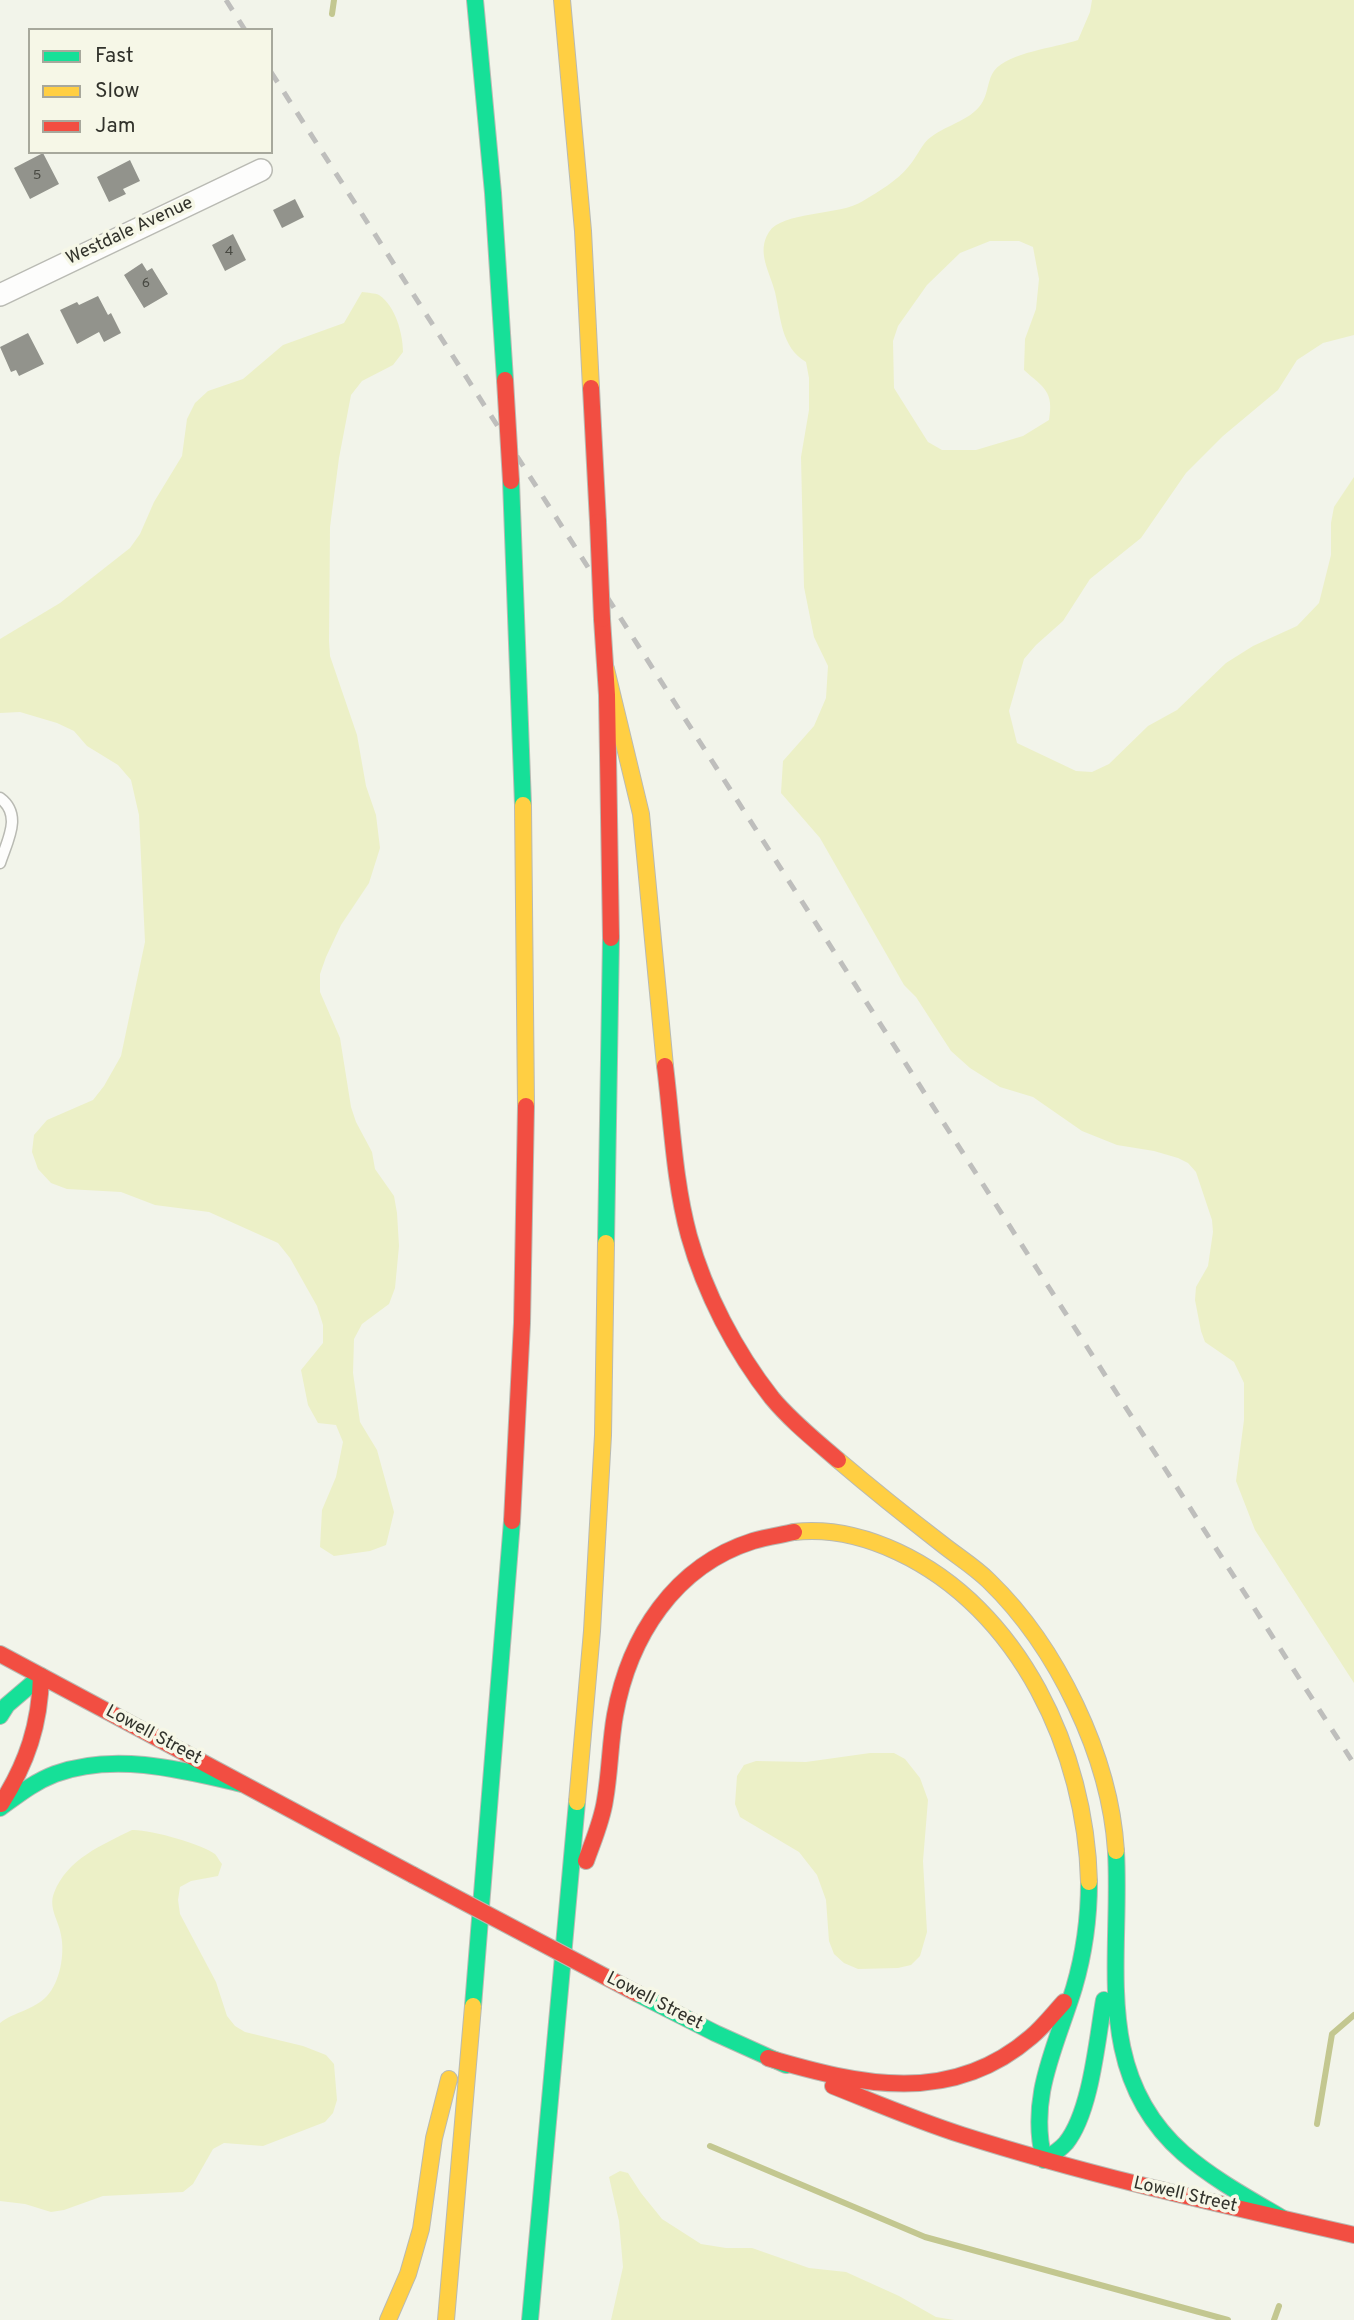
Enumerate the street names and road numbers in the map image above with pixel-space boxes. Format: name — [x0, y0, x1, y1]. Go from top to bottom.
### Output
street label: Westdale Avenue — [63, 193, 197, 271]
street label: Lowell Street — [101, 1702, 205, 1770]
street label: Lowell Street — [602, 1968, 706, 2036]
street label: Lowell Street — [1131, 2174, 1239, 2218]

